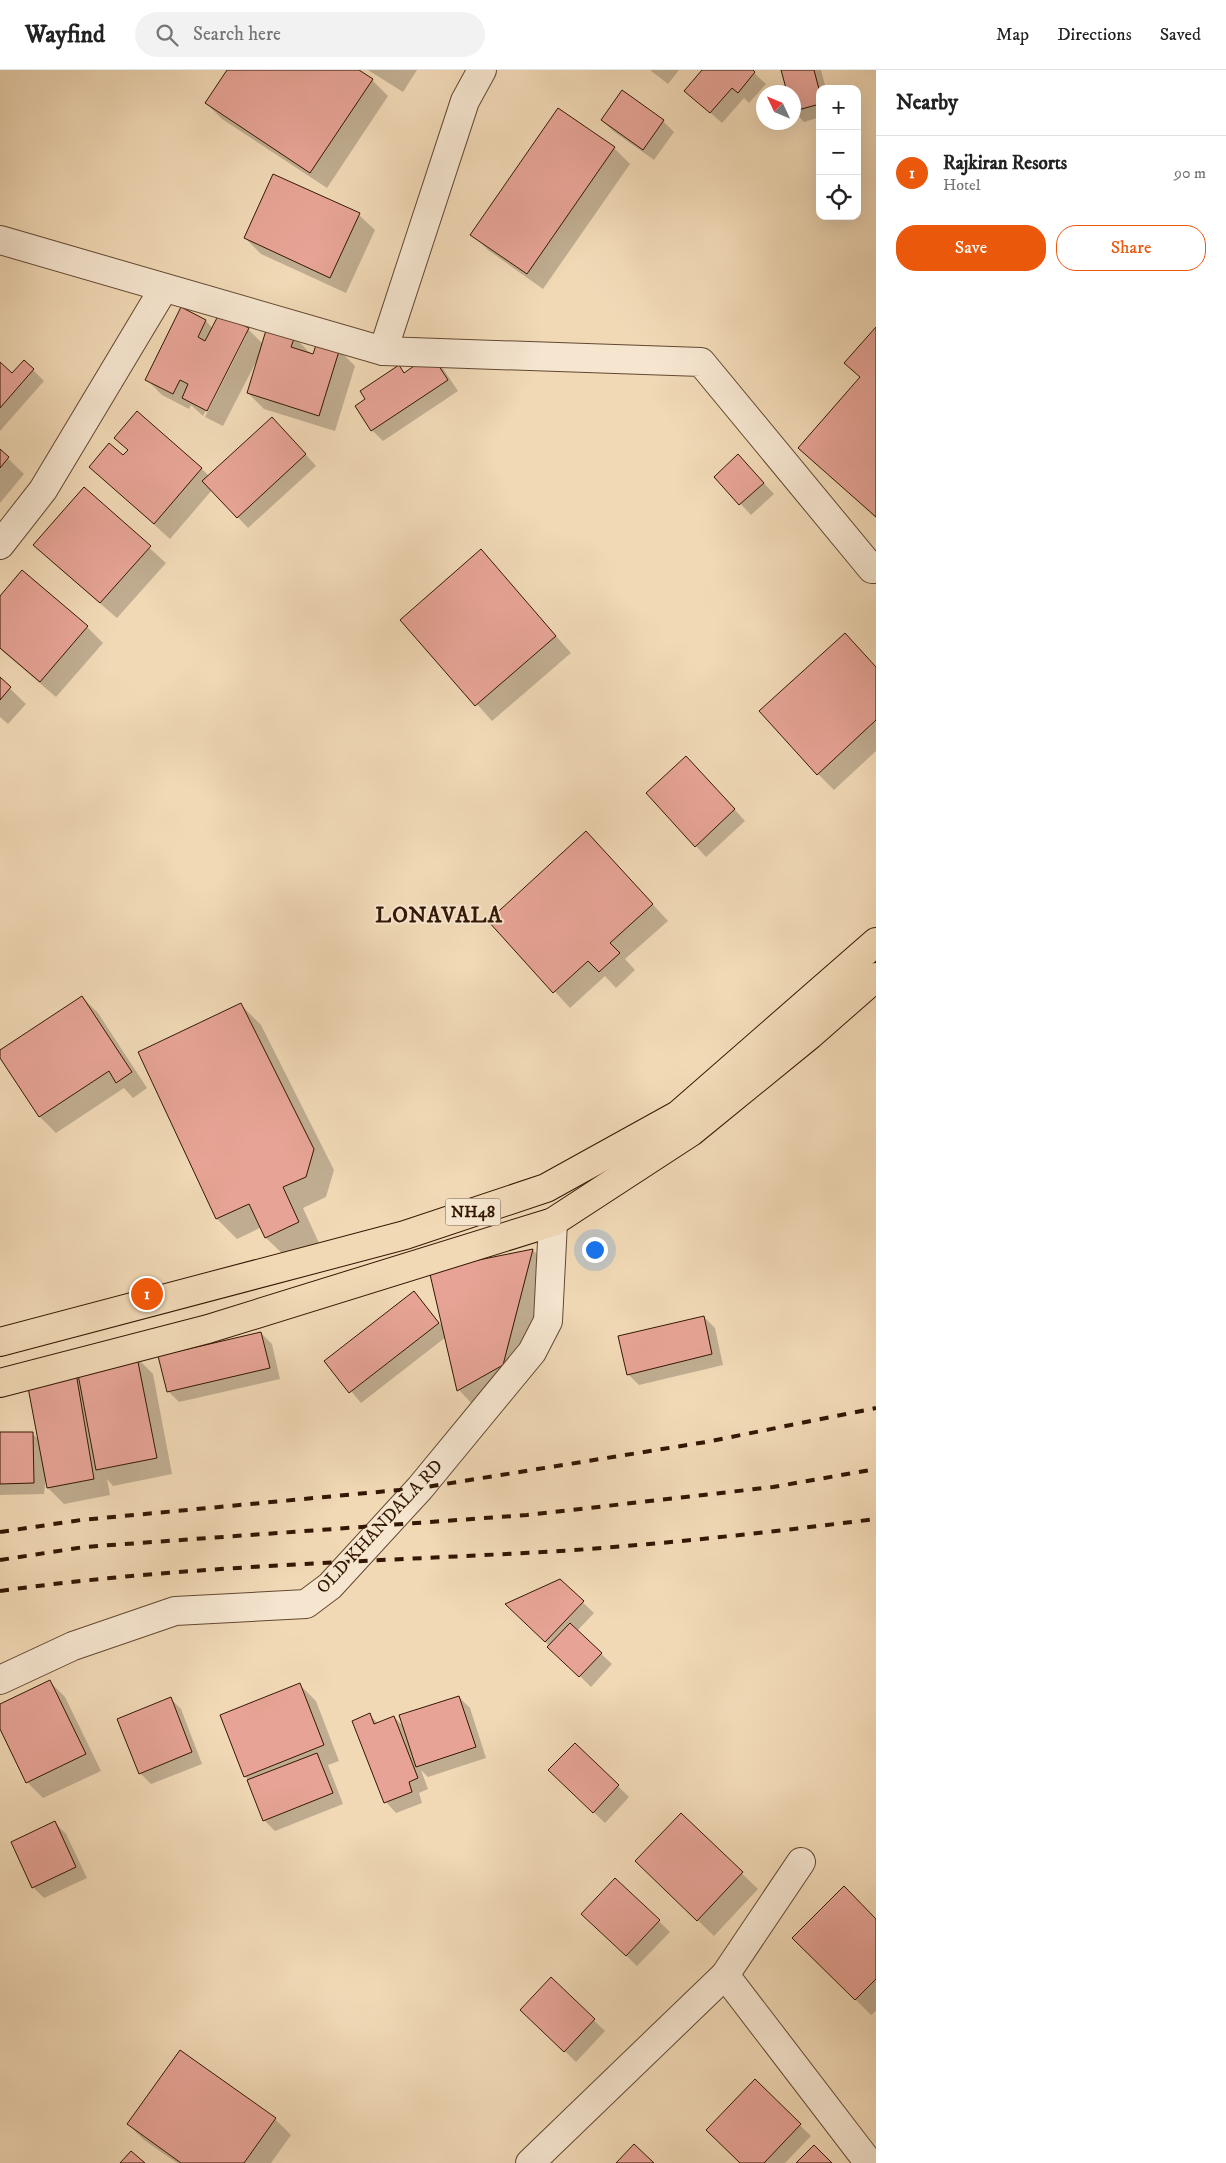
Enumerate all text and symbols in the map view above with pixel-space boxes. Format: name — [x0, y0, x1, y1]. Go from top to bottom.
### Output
search box — [135, 12, 485, 57]
text: Wayfind — [25, 20, 105, 50]
icon: search — [153, 21, 181, 49]
text: Search here — [193, 23, 281, 46]
text: Map — [996, 24, 1029, 46]
text: Directions — [1057, 24, 1132, 46]
text: Saved — [1160, 24, 1201, 46]
north arrow — [756, 85, 801, 130]
map controls — [816, 85, 861, 220]
button: + — [816, 85, 861, 130]
text: Nearby — [896, 90, 958, 116]
button: − — [816, 130, 861, 175]
text: Rajkiran Resorts — [943, 152, 1067, 175]
text: 1 — [909, 163, 915, 183]
text: 90 m — [1174, 163, 1206, 183]
button: locate — [816, 175, 861, 220]
text: Hotel — [943, 175, 981, 195]
button: Save — [896, 225, 1046, 271]
button: Share — [1056, 225, 1206, 271]
district label: LONAVALA — [375, 902, 503, 929]
road number: NH48 — [446, 1198, 500, 1226]
your location — [582, 1237, 608, 1263]
pin: 1 — [131, 1275, 163, 1313]
street label: OLD KHANDALA RD — [312, 1455, 448, 1599]

